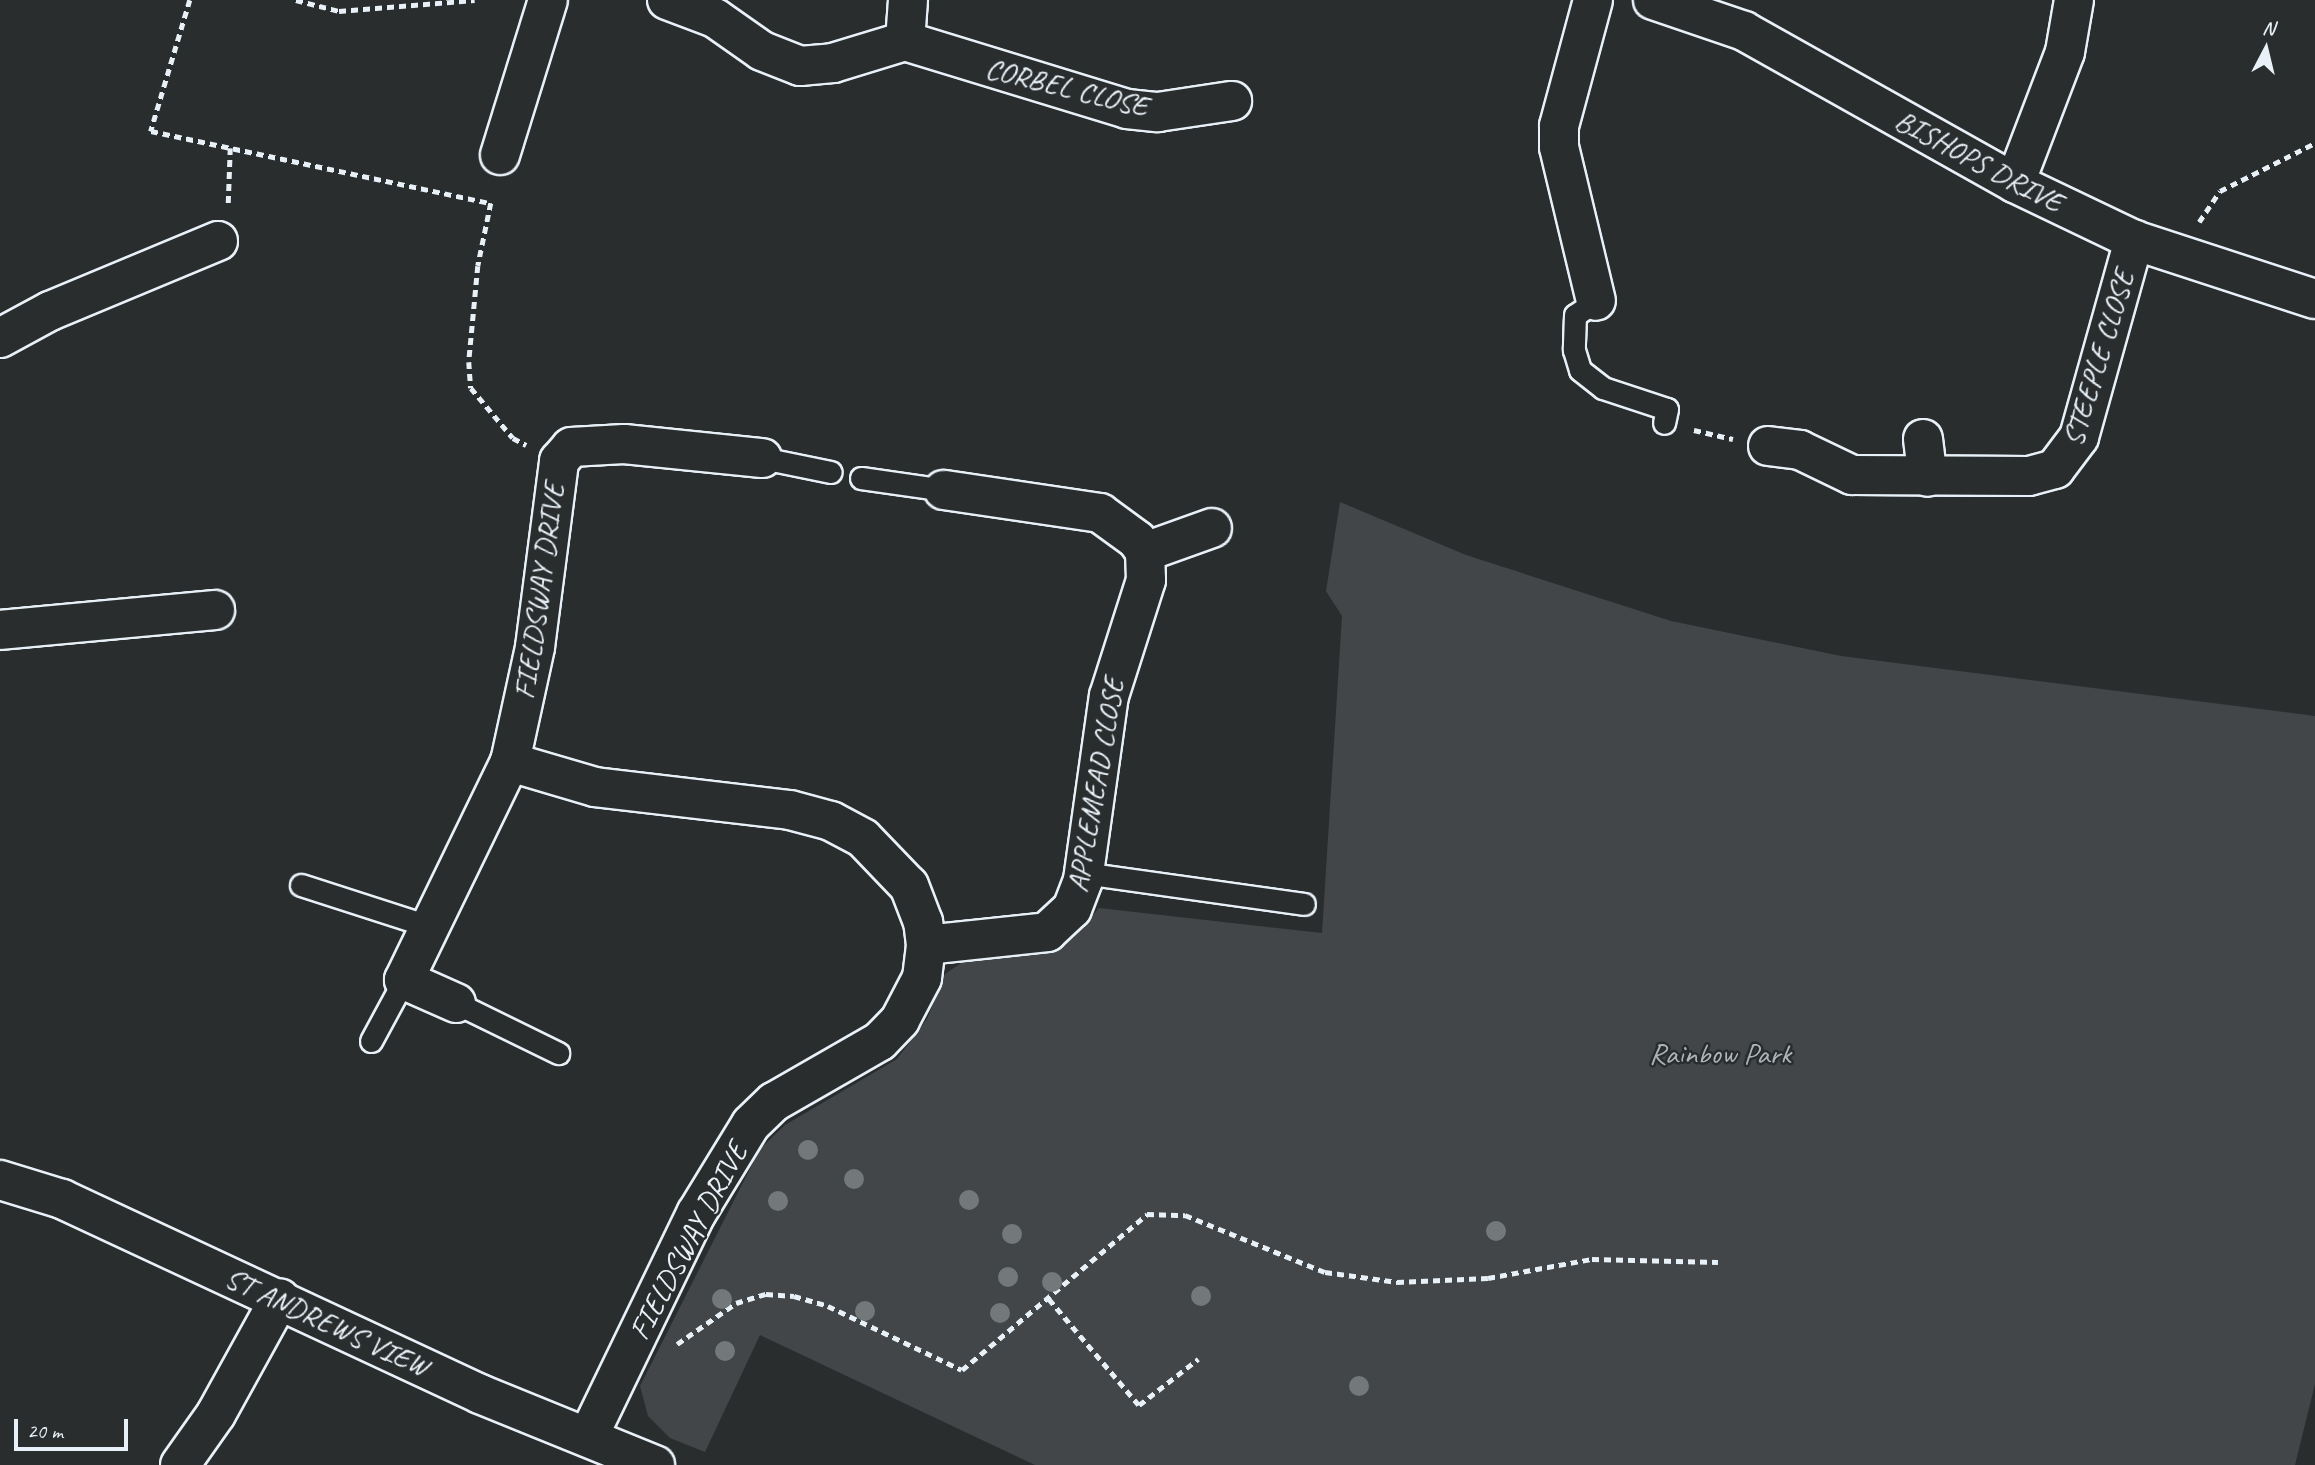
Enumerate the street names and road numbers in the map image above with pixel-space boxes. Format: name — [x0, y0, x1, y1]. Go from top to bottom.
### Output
street label: CORBEL CLOSE — [982, 49, 1152, 125]
street label: BISHOPS DRIVE — [1889, 102, 2069, 220]
street label: STEEPLE CLOSE — [2054, 266, 2142, 450]
street label: FIELDSWAY DRIVE — [506, 481, 572, 701]
street label: APPLEMEAD CLOSE — [1058, 674, 1132, 896]
street label: FIELDSWAY DRIVE — [621, 1136, 755, 1346]
street label: ST ANDREWS VIEW — [218, 1259, 436, 1385]

